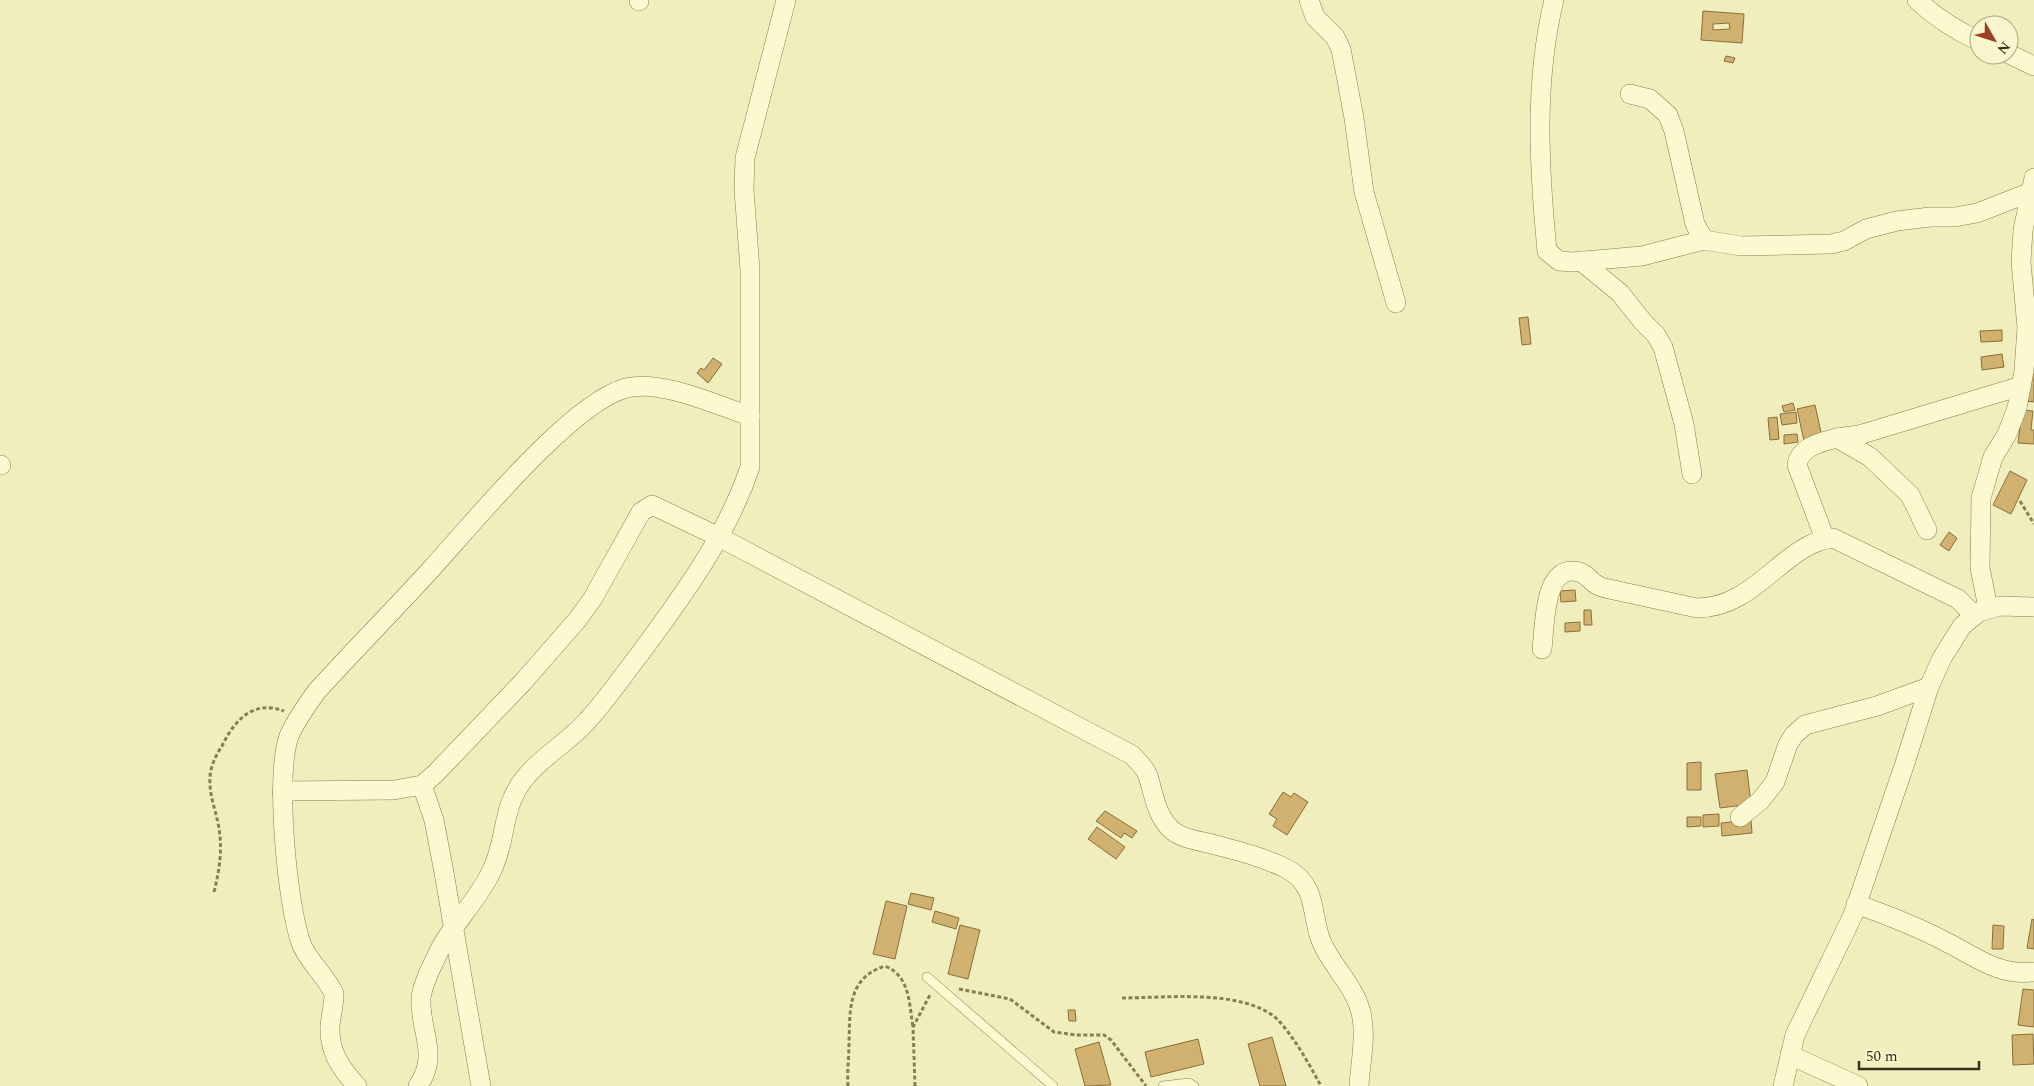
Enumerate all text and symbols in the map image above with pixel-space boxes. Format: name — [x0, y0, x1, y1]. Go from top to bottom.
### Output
north arrow — [1969, 15, 2019, 65]
text: N — [1992, 37, 2015, 59]
scale bar — [1859, 1038, 1979, 1070]
text: 50 m — [1866, 1045, 1898, 1068]

